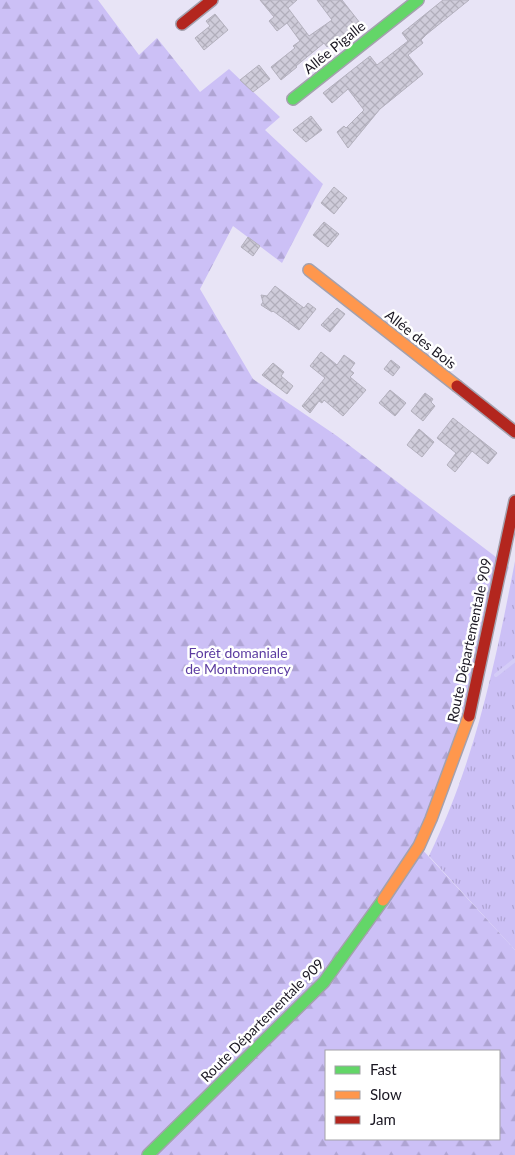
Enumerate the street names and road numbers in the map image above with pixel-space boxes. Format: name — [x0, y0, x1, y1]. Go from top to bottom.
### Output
street label: Allée Pigalle — [300, 17, 368, 77]
street label: Allée des Bois — [382, 306, 460, 372]
street label: Route Départementale 909 — [443, 556, 495, 724]
street label: Route Départementale 909 — [197, 955, 327, 1085]

